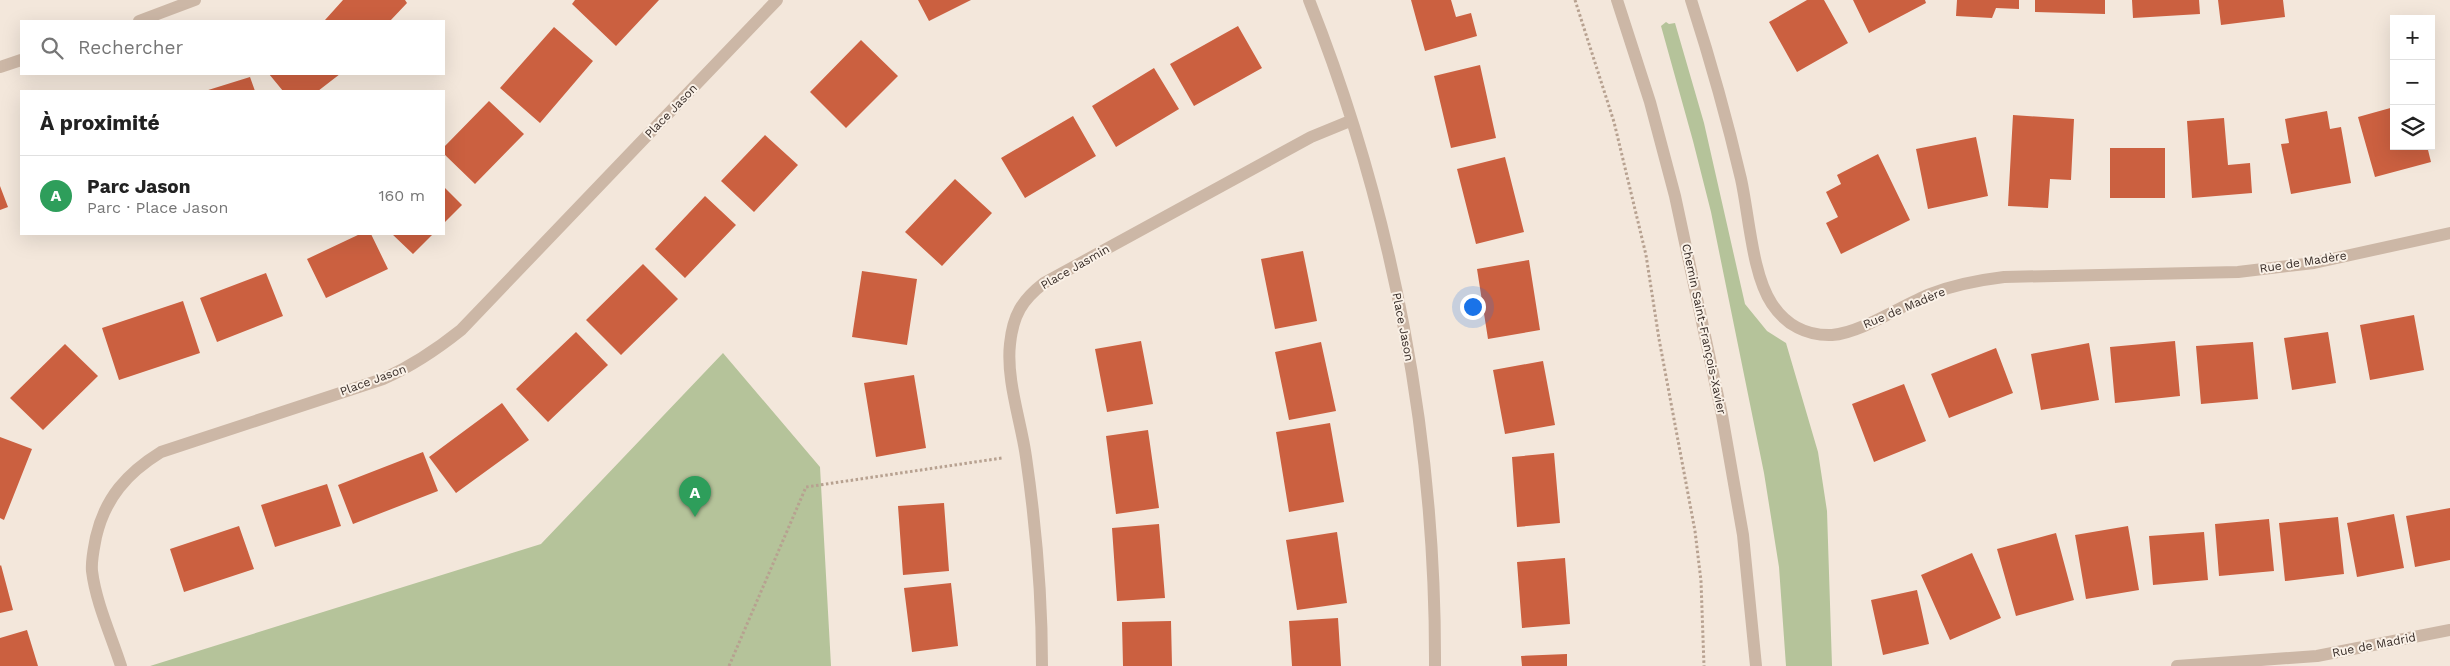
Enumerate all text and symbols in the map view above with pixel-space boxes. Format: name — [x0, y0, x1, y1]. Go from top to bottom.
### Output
map controls — [2390, 15, 2435, 150]
button: + — [2390, 15, 2435, 60]
search box — [20, 20, 445, 75]
icon: search — [38, 34, 66, 62]
text: Rechercher — [78, 36, 183, 59]
button: − — [2390, 60, 2435, 105]
street label: Place Jason — [642, 81, 700, 141]
button: layers — [2390, 105, 2435, 150]
text: À proximité — [40, 110, 160, 135]
text: Parc Jason — [87, 175, 191, 198]
text: A — [51, 186, 61, 205]
text: 160 m — [378, 186, 425, 205]
text: Parc · Place Jason — [87, 198, 228, 217]
street label: Place Jasmin — [1038, 242, 1112, 292]
street label: Chemin Saint-François-Xavier — [1679, 242, 1729, 416]
street label: Rue de Madère — [2259, 248, 2348, 276]
street label: Rue de Madère — [1861, 284, 1947, 332]
street label: Place Jason — [1389, 292, 1417, 362]
your location — [1460, 294, 1486, 320]
street label: Place Jason — [338, 362, 408, 398]
pin: A — [679, 476, 711, 517]
street label: Rue de Madrid — [2331, 630, 2417, 660]

